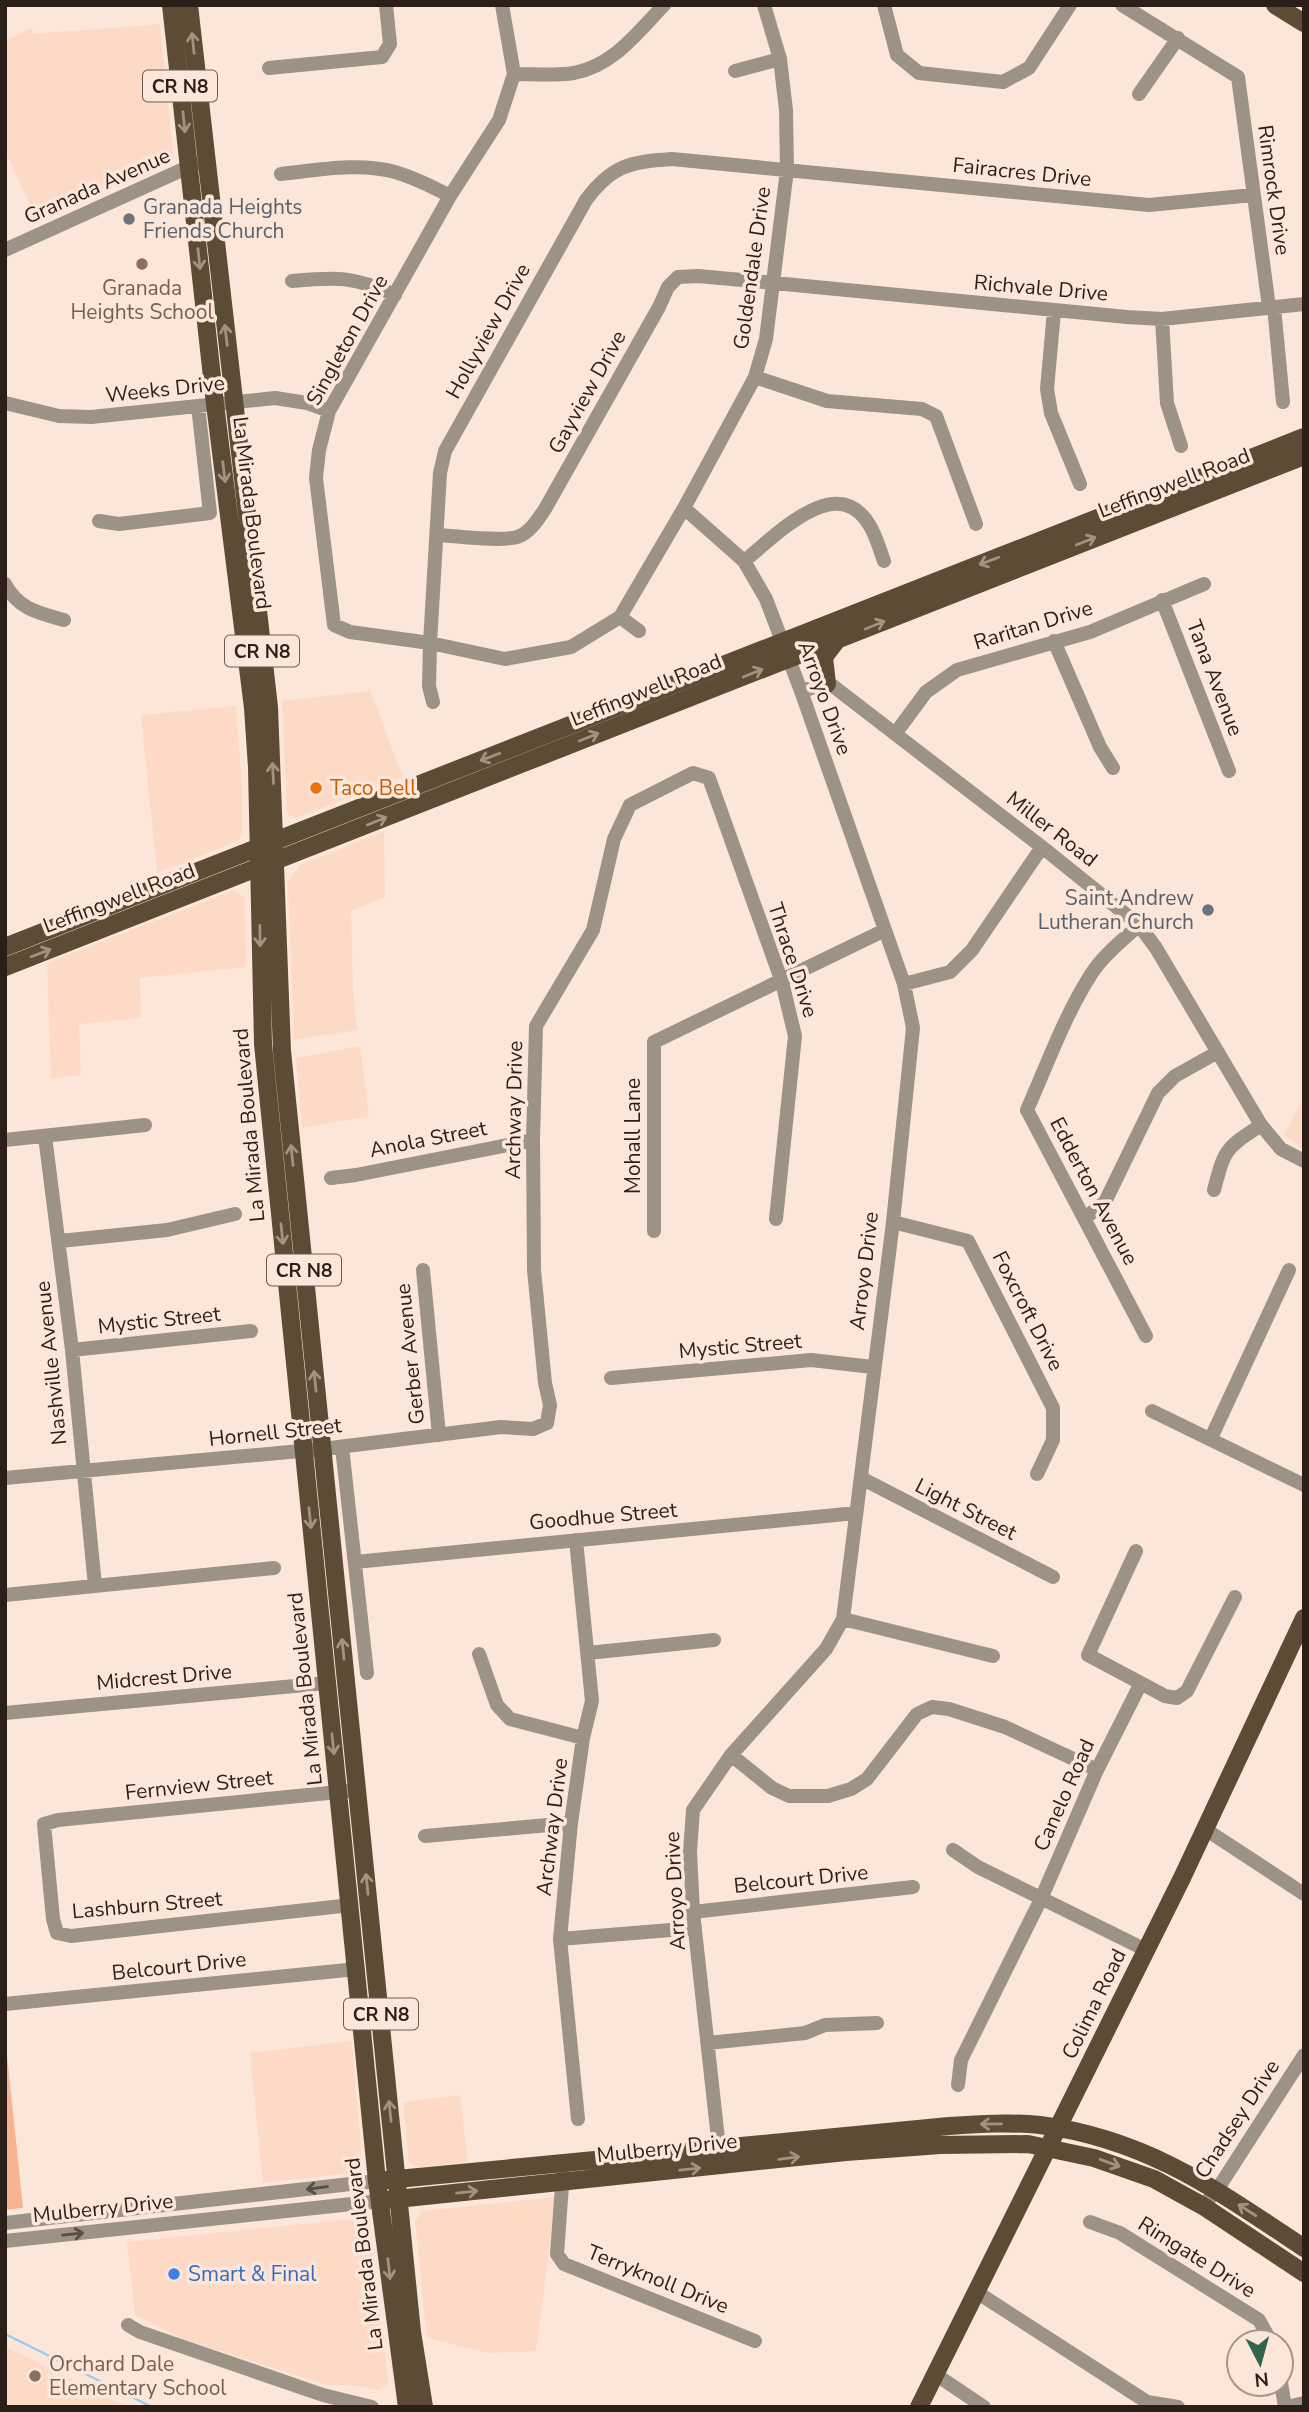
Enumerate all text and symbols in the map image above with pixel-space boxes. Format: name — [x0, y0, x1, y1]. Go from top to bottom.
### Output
one-way arrow — [186, 32, 199, 55]
road number: CR N8 — [143, 71, 217, 102]
one-way arrow — [178, 110, 191, 133]
street label: Rimrock Drive — [1251, 123, 1297, 257]
street label: Granada Avenue — [20, 141, 174, 231]
street label: Fairacres Drive — [951, 151, 1093, 193]
street label: Goldendale Drive — [727, 185, 777, 351]
place label: Granada Heights Friends Church — [143, 193, 302, 245]
marker: Granada Heights Friends Church — [121, 211, 137, 227]
one-way arrow — [193, 247, 206, 270]
marker: Granada Heights School — [134, 256, 150, 272]
street label: Hollyview Drive — [439, 258, 537, 404]
street label: Richvale Drive — [973, 268, 1109, 308]
street label: Singleton Drive — [300, 270, 394, 410]
place label: Granada Heights School — [70, 274, 214, 326]
one-way arrow — [220, 324, 233, 347]
street label: Gayview Drive — [542, 325, 632, 459]
street label: Weeks Drive — [104, 369, 226, 409]
street label: La Mirada Boulevard — [226, 415, 278, 611]
street label: Leffingwell Road — [1094, 441, 1254, 525]
one-way arrow — [217, 460, 230, 483]
one-way arrow — [1075, 534, 1097, 547]
one-way arrow — [979, 555, 1001, 568]
street label: Raritan Drive — [970, 594, 1096, 656]
street label: Tana Avenue — [1180, 616, 1250, 740]
one-way arrow — [863, 617, 885, 630]
road number: CR N8 — [225, 636, 299, 666]
street label: Arroyo Drive — [791, 637, 859, 759]
street label: Leffingwell Road — [566, 647, 726, 733]
one-way arrow — [741, 665, 763, 678]
one-way arrow — [577, 730, 599, 743]
one-way arrow — [479, 751, 501, 764]
one-way arrow — [266, 762, 279, 785]
place label: Taco Bell — [330, 774, 417, 802]
marker: Taco Bell — [308, 780, 324, 796]
street label: Miller Road — [1001, 785, 1103, 873]
one-way arrow — [366, 813, 388, 826]
street label: Leffingwell Road — [39, 856, 199, 940]
place label: Saint Andrew Lutheran Church — [1038, 884, 1194, 936]
street label: Thrace Drive — [761, 899, 825, 1021]
marker: Saint Andrew Lutheran Church — [1200, 902, 1216, 918]
one-way arrow — [253, 924, 266, 947]
one-way arrow — [29, 946, 51, 959]
street label: La Mirada Boulevard — [227, 1027, 271, 1223]
street label: Archway Drive — [499, 1040, 529, 1180]
street label: Mohall Lane — [619, 1078, 647, 1194]
street label: Edderton Avenue — [1043, 1112, 1145, 1270]
street label: Anola Street — [367, 1114, 490, 1164]
one-way arrow — [285, 1144, 298, 1167]
street label: Arroyo Drive — [843, 1210, 885, 1332]
one-way arrow — [276, 1222, 289, 1245]
street label: Foxcroft Drive — [986, 1246, 1070, 1376]
road number: CR N8 — [267, 1254, 341, 1286]
street label: Nashville Avenue — [28, 1280, 74, 1446]
street label: Gerber Avenue — [389, 1282, 431, 1426]
street label: Mystic Street — [96, 1300, 222, 1340]
street label: Mystic Street — [677, 1327, 803, 1365]
one-way arrow — [308, 1370, 321, 1393]
street label: Hornell Street — [207, 1411, 343, 1453]
street label: Light Street — [910, 1471, 1022, 1547]
street label: Goodhue Street — [528, 1496, 679, 1536]
one-way arrow — [304, 1506, 317, 1529]
street label: La Mirada Boulevard — [281, 1591, 329, 1787]
one-way arrow — [336, 1638, 349, 1660]
street label: Midcrest Drive — [95, 1657, 233, 1697]
one-way arrow — [327, 1732, 340, 1755]
street label: Canelo Road — [1027, 1734, 1101, 1856]
street label: Archway Drive — [530, 1756, 574, 1898]
street label: Fernview Street — [124, 1763, 275, 1807]
street label: Arroyo Drive — [658, 1831, 692, 1951]
street label: Belcourt Drive — [732, 1858, 870, 1900]
one-way arrow — [361, 1873, 374, 1896]
street label: Lashburn Street — [71, 1884, 224, 1926]
street label: Colima Road — [1055, 1944, 1133, 2064]
street label: Belcourt Drive — [110, 1945, 248, 1987]
road number: CR N8 — [344, 1998, 418, 2030]
street label: Chadsey Drive — [1188, 2054, 1286, 2184]
one-way arrow — [384, 2100, 397, 2122]
one-way arrow — [980, 2117, 1003, 2131]
street label: Mulberry Drive — [595, 2127, 739, 2169]
one-way arrow — [778, 2152, 800, 2165]
street label: La Mirada Boulevard — [338, 2156, 390, 2352]
one-way arrow — [1099, 2158, 1121, 2170]
one-way arrow — [678, 2162, 701, 2175]
one-way arrow — [306, 2181, 329, 2194]
one-way arrow — [455, 2185, 478, 2198]
street label: Mulberry Drive — [31, 2187, 175, 2229]
one-way arrow — [1238, 2203, 1257, 2217]
street label: Rimgate Drive — [1133, 2210, 1261, 2304]
one-way arrow — [61, 2227, 84, 2240]
street label: Terryknoll Drive — [583, 2238, 733, 2320]
one-way arrow — [383, 2257, 396, 2280]
place label: Smart & Final — [188, 2260, 317, 2288]
marker: Smart & Final — [166, 2266, 182, 2282]
north arrow — [1225, 2328, 1295, 2398]
place label: Orchard Dale Elementary School — [49, 2350, 227, 2402]
text: N — [1253, 2365, 1270, 2393]
marker: Orchard Dale Elementary School — [27, 2368, 43, 2384]

